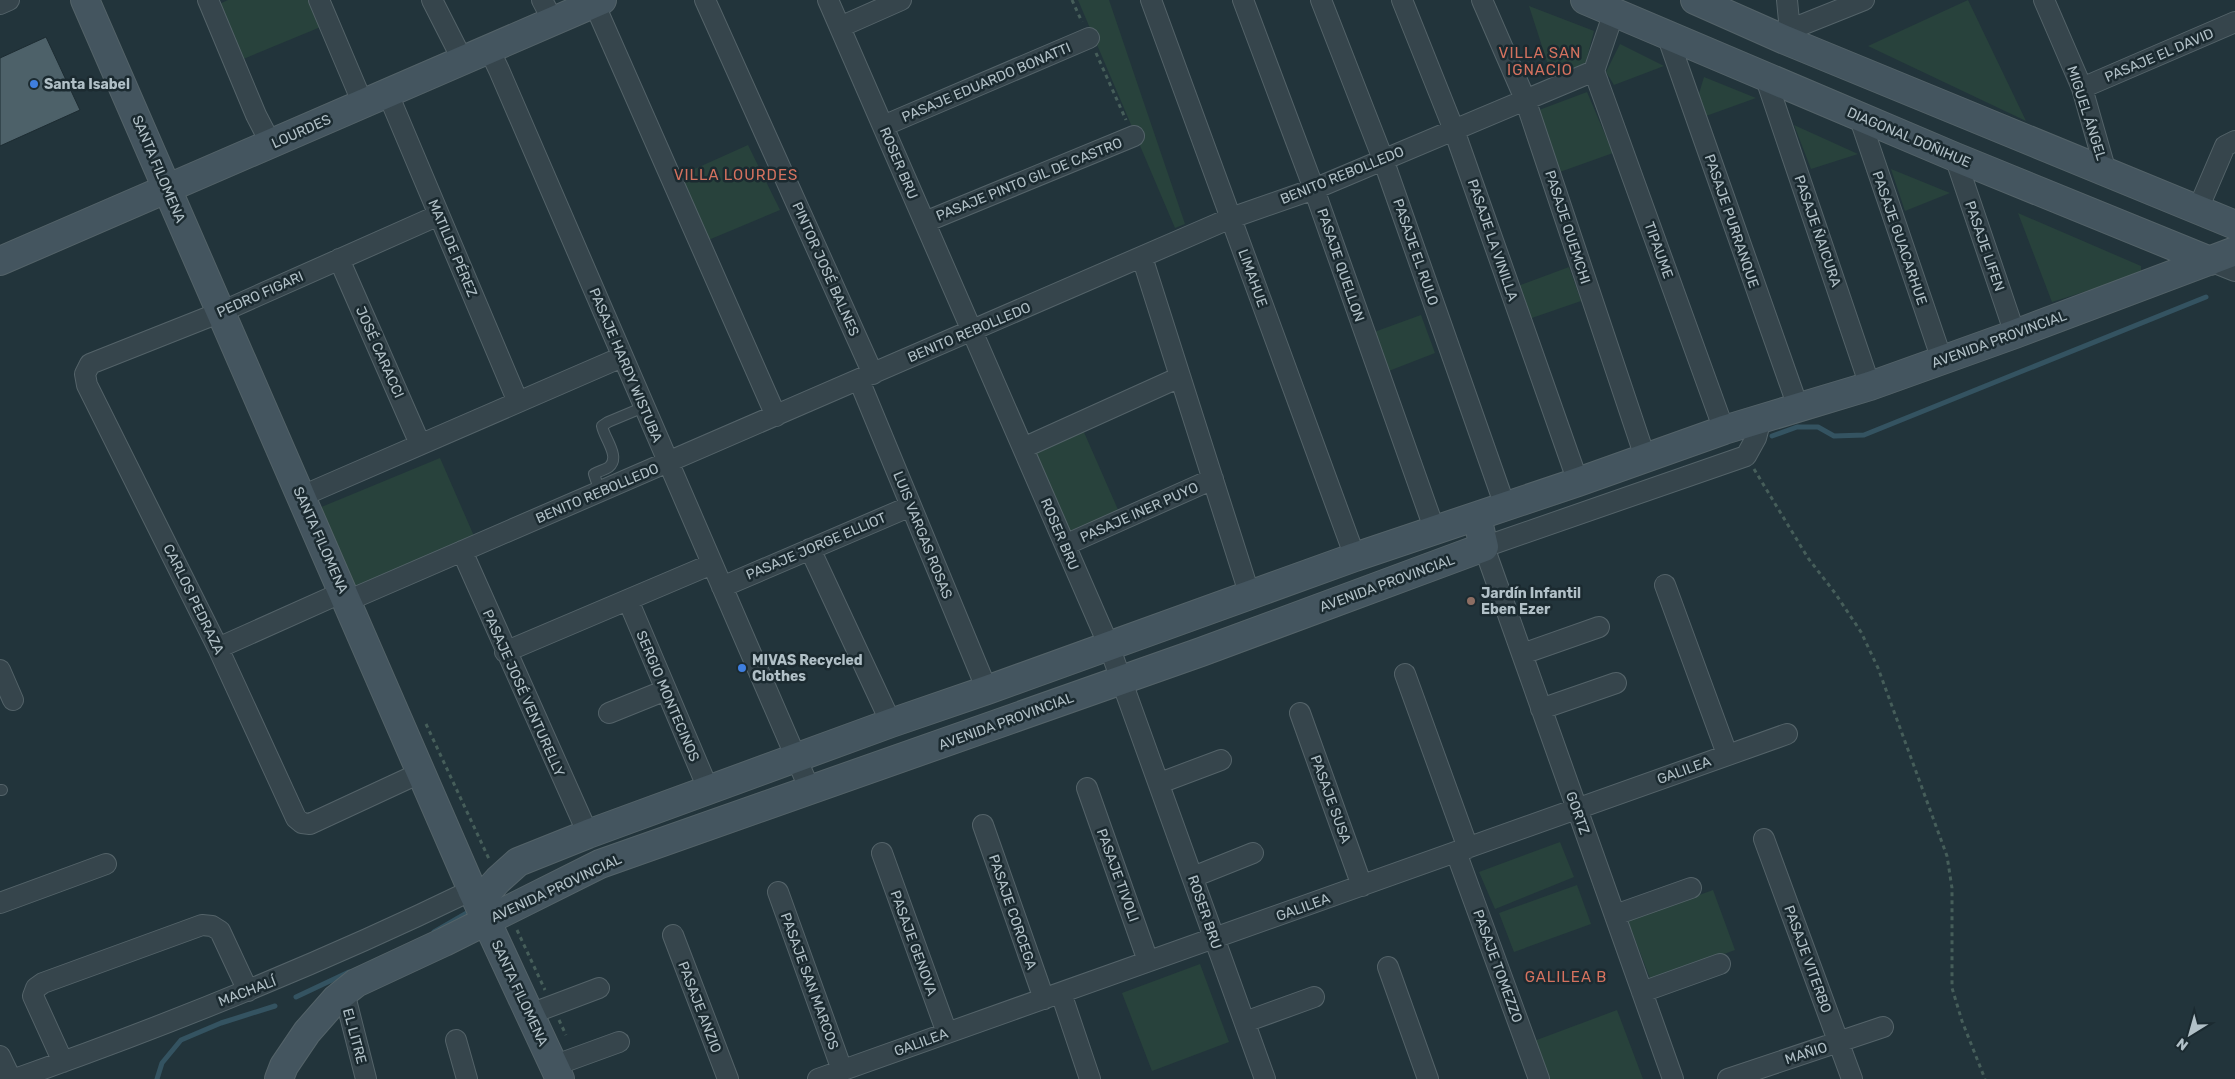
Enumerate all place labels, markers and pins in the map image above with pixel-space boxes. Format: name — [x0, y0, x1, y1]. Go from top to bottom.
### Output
place label: Santa Isabel — [44, 76, 130, 93]
marker: Santa Isabel — [28, 78, 40, 90]
place label: Jardín Infantil Eben Ezer — [1481, 585, 1581, 618]
marker: Jardín Infantil Eben Ezer — [1465, 595, 1477, 607]
place label: MIVAS Recycled Clothes — [752, 652, 863, 685]
marker: MIVAS Recycled Clothes — [736, 662, 748, 674]

